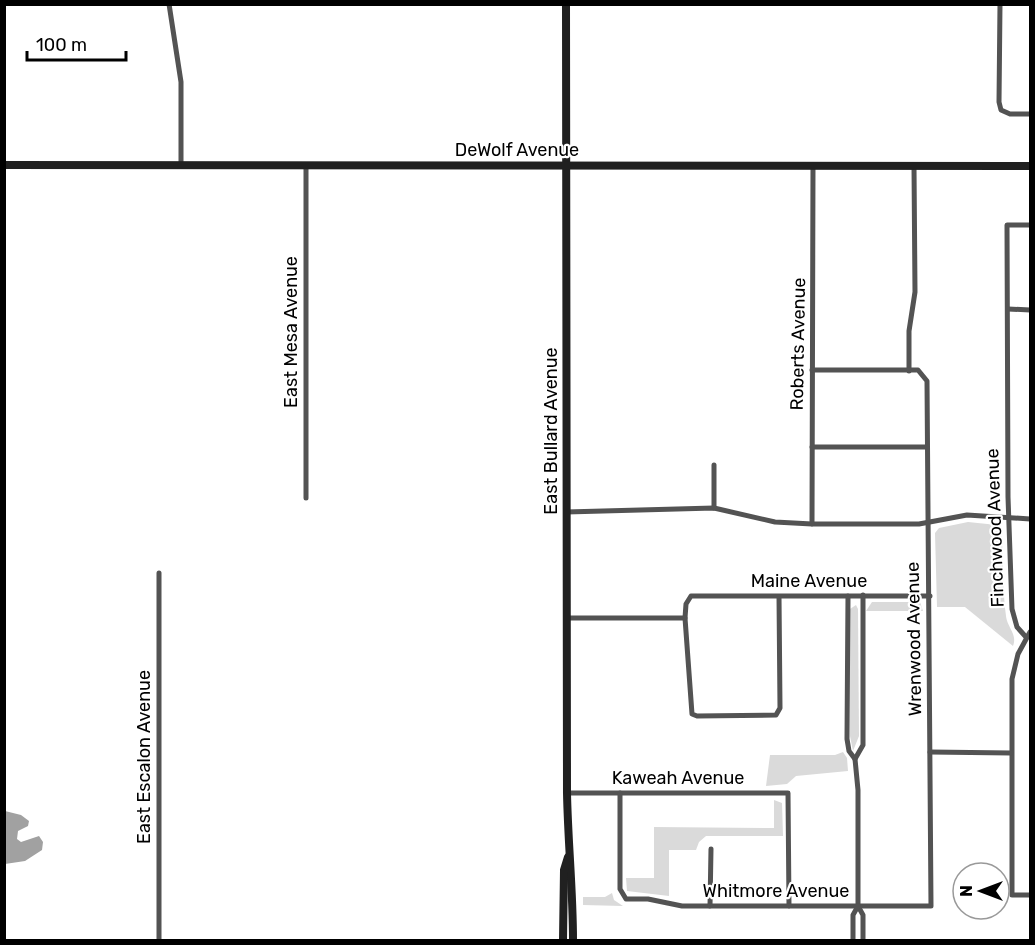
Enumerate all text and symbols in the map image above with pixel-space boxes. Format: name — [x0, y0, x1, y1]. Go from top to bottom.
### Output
scale bar — [27, 24, 126, 62]
text: 100 m — [36, 34, 87, 56]
street label: DeWolf Avenue — [455, 139, 579, 161]
street label: East Mesa Avenue — [280, 256, 302, 408]
street label: Roberts Avenue — [786, 277, 810, 411]
street label: East Bullard Avenue — [540, 347, 562, 515]
street label: Finchwood Avenue — [981, 448, 1009, 608]
street label: Wrenwood Avenue — [902, 562, 926, 716]
street label: Maine Avenue — [751, 570, 867, 592]
street label: East Escalon Avenue — [133, 670, 155, 844]
street label: Kaweah Avenue — [612, 767, 744, 789]
north arrow — [951, 861, 1011, 921]
street label: Whitmore Avenue — [703, 880, 849, 902]
text: N — [957, 885, 976, 897]

